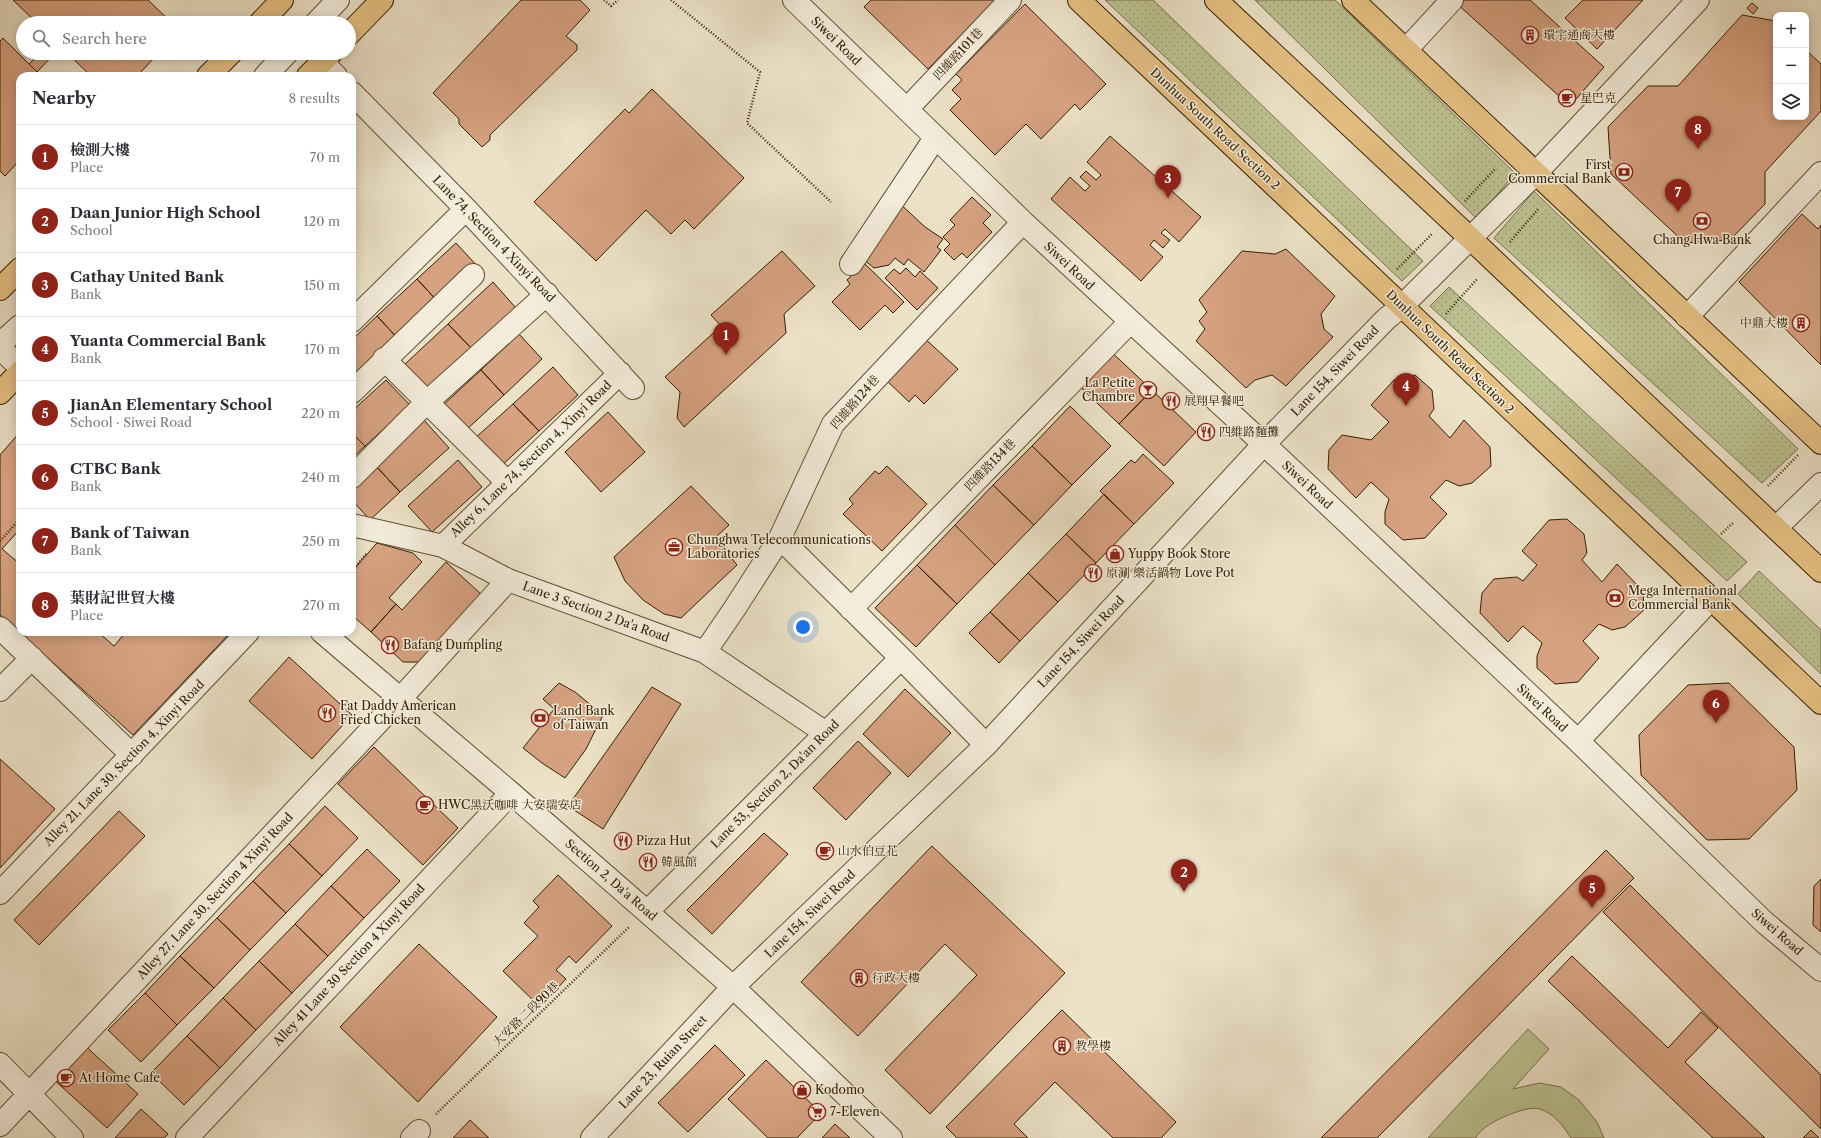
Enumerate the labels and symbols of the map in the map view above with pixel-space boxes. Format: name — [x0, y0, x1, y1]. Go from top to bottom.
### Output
street label: Siwei Road — [808, 13, 865, 69]
street label: 四維路101巷 — [930, 25, 986, 83]
building icon: 環宇通商大樓 — [1520, 25, 1540, 45]
place label: 環宇通商大樓 — [1543, 27, 1615, 42]
street label: Dunhua South Road Section 2 — [1147, 65, 1283, 193]
cafe icon: 星巴克 — [1557, 88, 1577, 108]
place label: 星巴克 — [1580, 90, 1616, 105]
pin: 8 — [1685, 116, 1711, 149]
place label: First Commercial Bank — [1508, 157, 1612, 186]
bank icon: First Commercial Bank — [1614, 162, 1634, 182]
pin: 3 — [1155, 165, 1181, 198]
street label: Lane 74, Section 4 Xinyi Road — [430, 172, 559, 306]
pin: 7 — [1665, 179, 1691, 212]
bank icon: Chang Hwa Bank — [1692, 211, 1712, 231]
place label: Chang Hwa Bank — [1653, 232, 1752, 247]
street label: Siwei Road — [1041, 238, 1098, 293]
street label: Dunhua South Road Section 2 — [1383, 287, 1517, 417]
building icon: 中鼎大樓 — [1791, 313, 1811, 333]
place label: 中鼎大樓 — [1740, 315, 1788, 330]
pin: 1 — [713, 322, 739, 355]
street label: Lane 154, Siwei Road — [1288, 322, 1382, 419]
street label: 四維路124巷 — [827, 372, 882, 432]
pin: 4 — [1393, 373, 1419, 406]
place label: La Petite Chambre — [1082, 375, 1135, 404]
street label: Alley 6, Lane 74, Section 4, Xinyi Road — [446, 377, 615, 541]
bar icon: La Petite Chambre — [1138, 380, 1158, 400]
restaurant icon: 展翔早餐吧 — [1161, 391, 1181, 411]
place label: 展翔早餐吧 — [1184, 393, 1244, 408]
restaurant icon: 四維路麵攤 — [1196, 422, 1216, 442]
place label: 四維路麵攤 — [1219, 424, 1279, 439]
street label: 四維路134巷 — [961, 435, 1018, 494]
street label: Siwei Road — [1279, 457, 1336, 512]
place label: Chunghwa Telecommunications Laboratories — [687, 532, 871, 561]
office icon: Chunghwa Telecommunications Laboratories — [664, 537, 684, 557]
shop icon: Yuppy Book Store — [1105, 544, 1125, 564]
place label: Yuppy Book Store — [1127, 546, 1231, 561]
restaurant icon: 原涮 樂活鍋物 Love Pot — [1083, 563, 1103, 583]
place label: 原涮 樂活鍋物 Love Pot — [1106, 565, 1235, 580]
street label: Lane 3 Section 2 Da'a Road — [521, 578, 672, 645]
place label: Mega International Commercial Bank — [1628, 583, 1737, 612]
bank icon: Mega International Commercial Bank — [1605, 588, 1625, 608]
street label: Lane 154, Siwei Road — [1034, 592, 1128, 691]
your location — [793, 617, 813, 637]
restaurant icon: Bafang Dumpling — [380, 635, 400, 655]
place label: Bafang Dumpling — [403, 637, 503, 652]
street label: Alley 21, Lane 30, Section 4, Xinyi Road — [39, 676, 208, 850]
street label: Siwei Road — [1514, 680, 1571, 735]
pin: 6 — [1703, 690, 1729, 723]
place label: Fat Daddy American Fried Chicken — [340, 698, 457, 727]
restaurant icon: Fat Daddy American Fried Chicken — [317, 703, 337, 723]
place label: Land Bank of Taiwan — [553, 703, 615, 732]
bank icon: Land Bank of Taiwan — [530, 708, 550, 728]
street label: Lane 53, Section 2, Da'an Road — [707, 716, 843, 851]
cafe icon: HWC黑沃咖啡 大安瑞安店 — [415, 795, 435, 815]
place label: HWC黑沃咖啡 大安瑞安店 — [438, 797, 581, 812]
street label: Alley 27, Lane 30, Section 4 Xinyi Road — [133, 809, 296, 983]
restaurant icon: Pizza Hut — [613, 831, 633, 851]
place label: Pizza Hut — [636, 833, 692, 848]
street label: Section 2, Da'a Road — [562, 836, 661, 924]
cafe icon: 山水伯豆花 — [815, 841, 835, 861]
place label: 山水伯豆花 — [838, 843, 898, 858]
restaurant icon: 韓風館 — [638, 852, 658, 872]
place label: 韓風館 — [661, 854, 697, 869]
pin: 2 — [1171, 859, 1197, 892]
street label: Lane 154, Siwei Road — [761, 866, 859, 961]
pin: 5 — [1579, 875, 1605, 908]
street label: Alley 41 Lane 30 Section 4 Xinyi Road — [269, 880, 428, 1049]
street label: Siwei Road — [1748, 905, 1807, 959]
building icon: 行政大樓 — [849, 968, 869, 988]
place label: 行政大樓 — [872, 970, 920, 985]
street label: 大安路二段90巷 — [489, 978, 562, 1049]
street label: Lane 23, Ruian Street — [615, 1011, 710, 1112]
building icon: 教學樓 — [1052, 1036, 1072, 1056]
place label: 教學樓 — [1075, 1038, 1111, 1053]
cafe icon: At Home Cafe — [56, 1068, 76, 1088]
place label: At Home Cafe — [78, 1070, 160, 1085]
shop icon: Kodomo — [792, 1080, 812, 1100]
place label: Kodomo — [815, 1082, 864, 1097]
supermarket icon: 7-Eleven — [807, 1102, 827, 1122]
place label: 7-Eleven — [830, 1104, 880, 1119]

